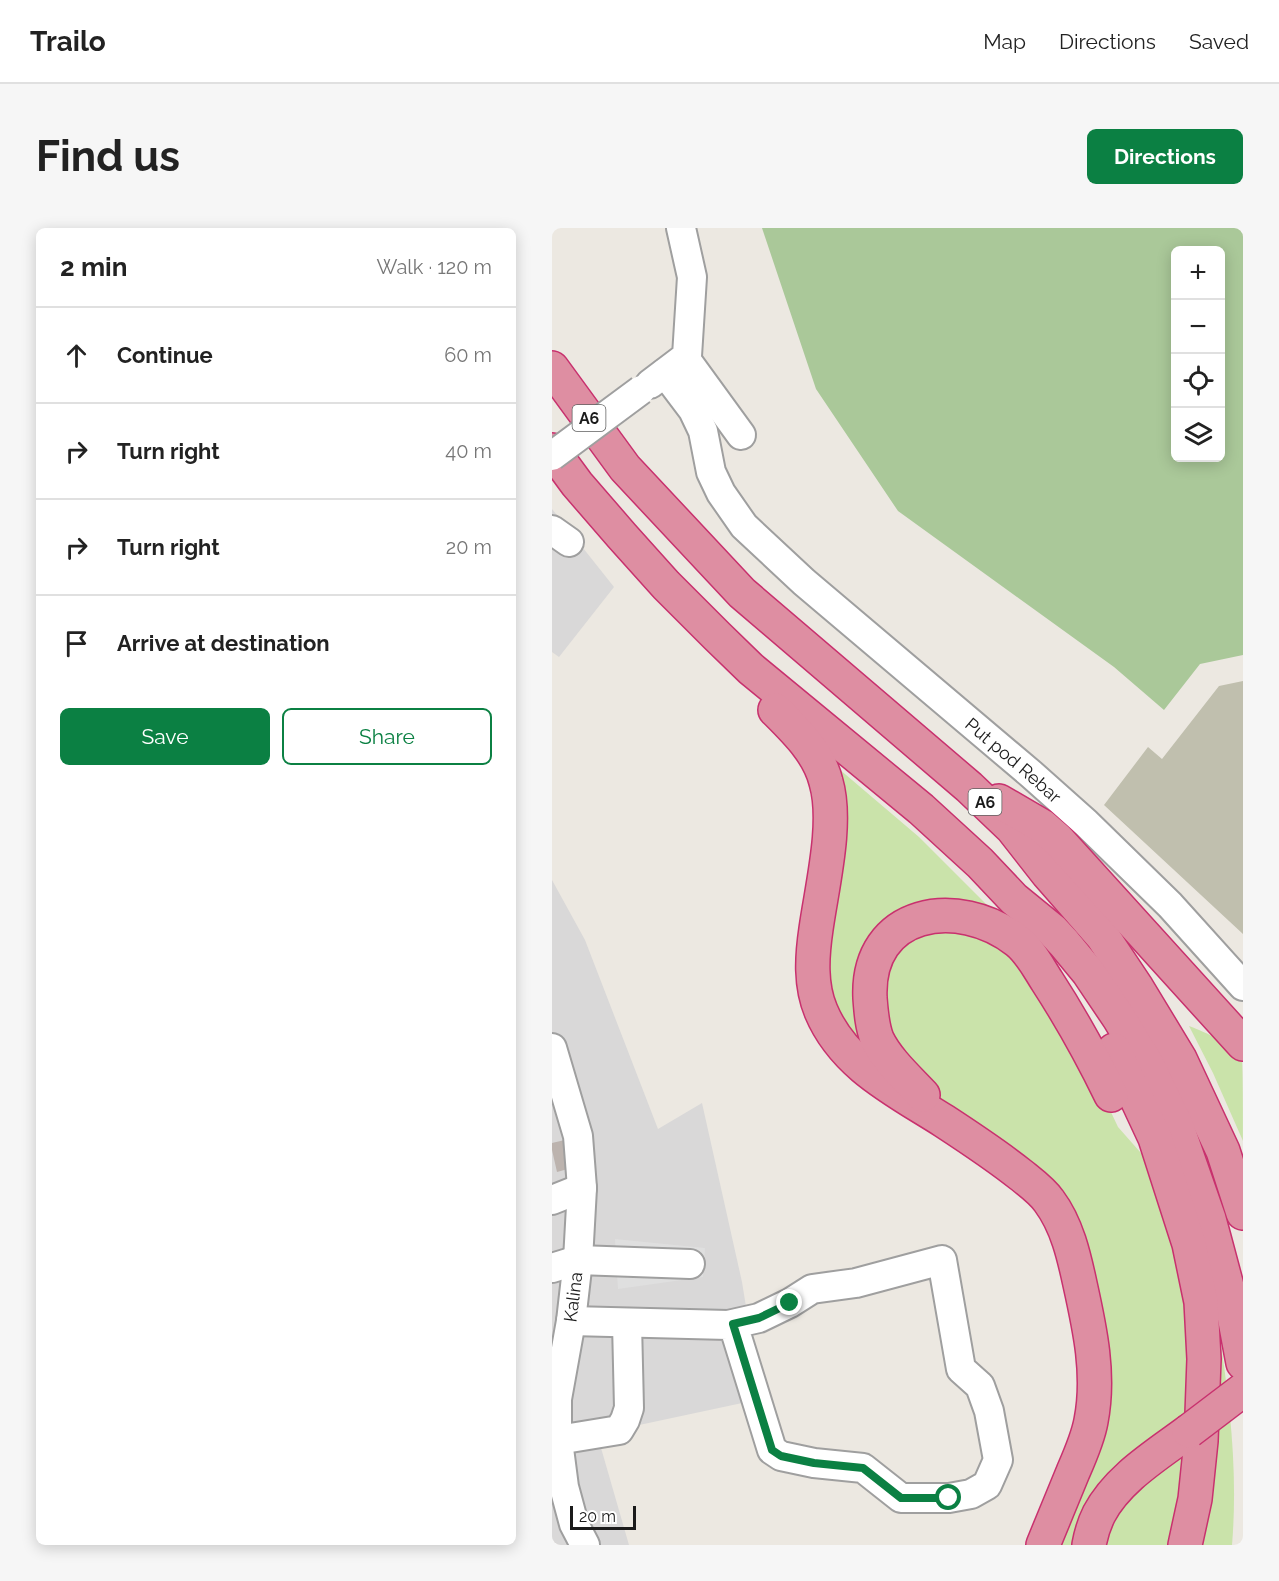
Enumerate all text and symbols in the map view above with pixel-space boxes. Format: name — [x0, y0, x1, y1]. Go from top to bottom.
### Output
text: Trailo — [30, 25, 106, 58]
text: Map — [983, 29, 1026, 54]
text: Directions — [1059, 29, 1156, 54]
text: Saved — [1189, 29, 1249, 54]
button: Directions — [1087, 129, 1243, 184]
text: Find us — [36, 132, 180, 181]
map controls — [1171, 246, 1225, 462]
button: + — [1171, 246, 1225, 300]
text: 2 min — [60, 252, 127, 282]
text: Walk · 120 m — [377, 255, 492, 279]
button: − — [1171, 300, 1225, 354]
icon: ahead — [60, 339, 93, 372]
text: Continue — [117, 342, 213, 368]
text: 60 m — [444, 343, 492, 367]
button: locate — [1171, 354, 1225, 408]
road number: A6 — [572, 405, 606, 431]
button: layers — [1171, 408, 1225, 462]
icon: right — [60, 435, 93, 468]
text: Turn right — [117, 438, 220, 464]
text: 40 m — [445, 439, 492, 463]
icon: right — [60, 531, 93, 564]
text: Turn right — [117, 534, 220, 560]
text: 20 m — [446, 535, 492, 559]
icon: arrive — [60, 627, 93, 660]
text: Arrive at destination — [117, 630, 330, 656]
button: Save — [60, 708, 270, 765]
button: Share — [282, 708, 492, 765]
street label: Put pod Rebar — [962, 713, 1066, 807]
road number: A6 — [968, 789, 1002, 815]
street label: Kalina — [560, 1271, 586, 1323]
route end — [776, 1289, 802, 1315]
route start — [935, 1484, 961, 1510]
scale bar — [570, 1503, 636, 1530]
text: 20 m — [579, 1507, 616, 1526]

